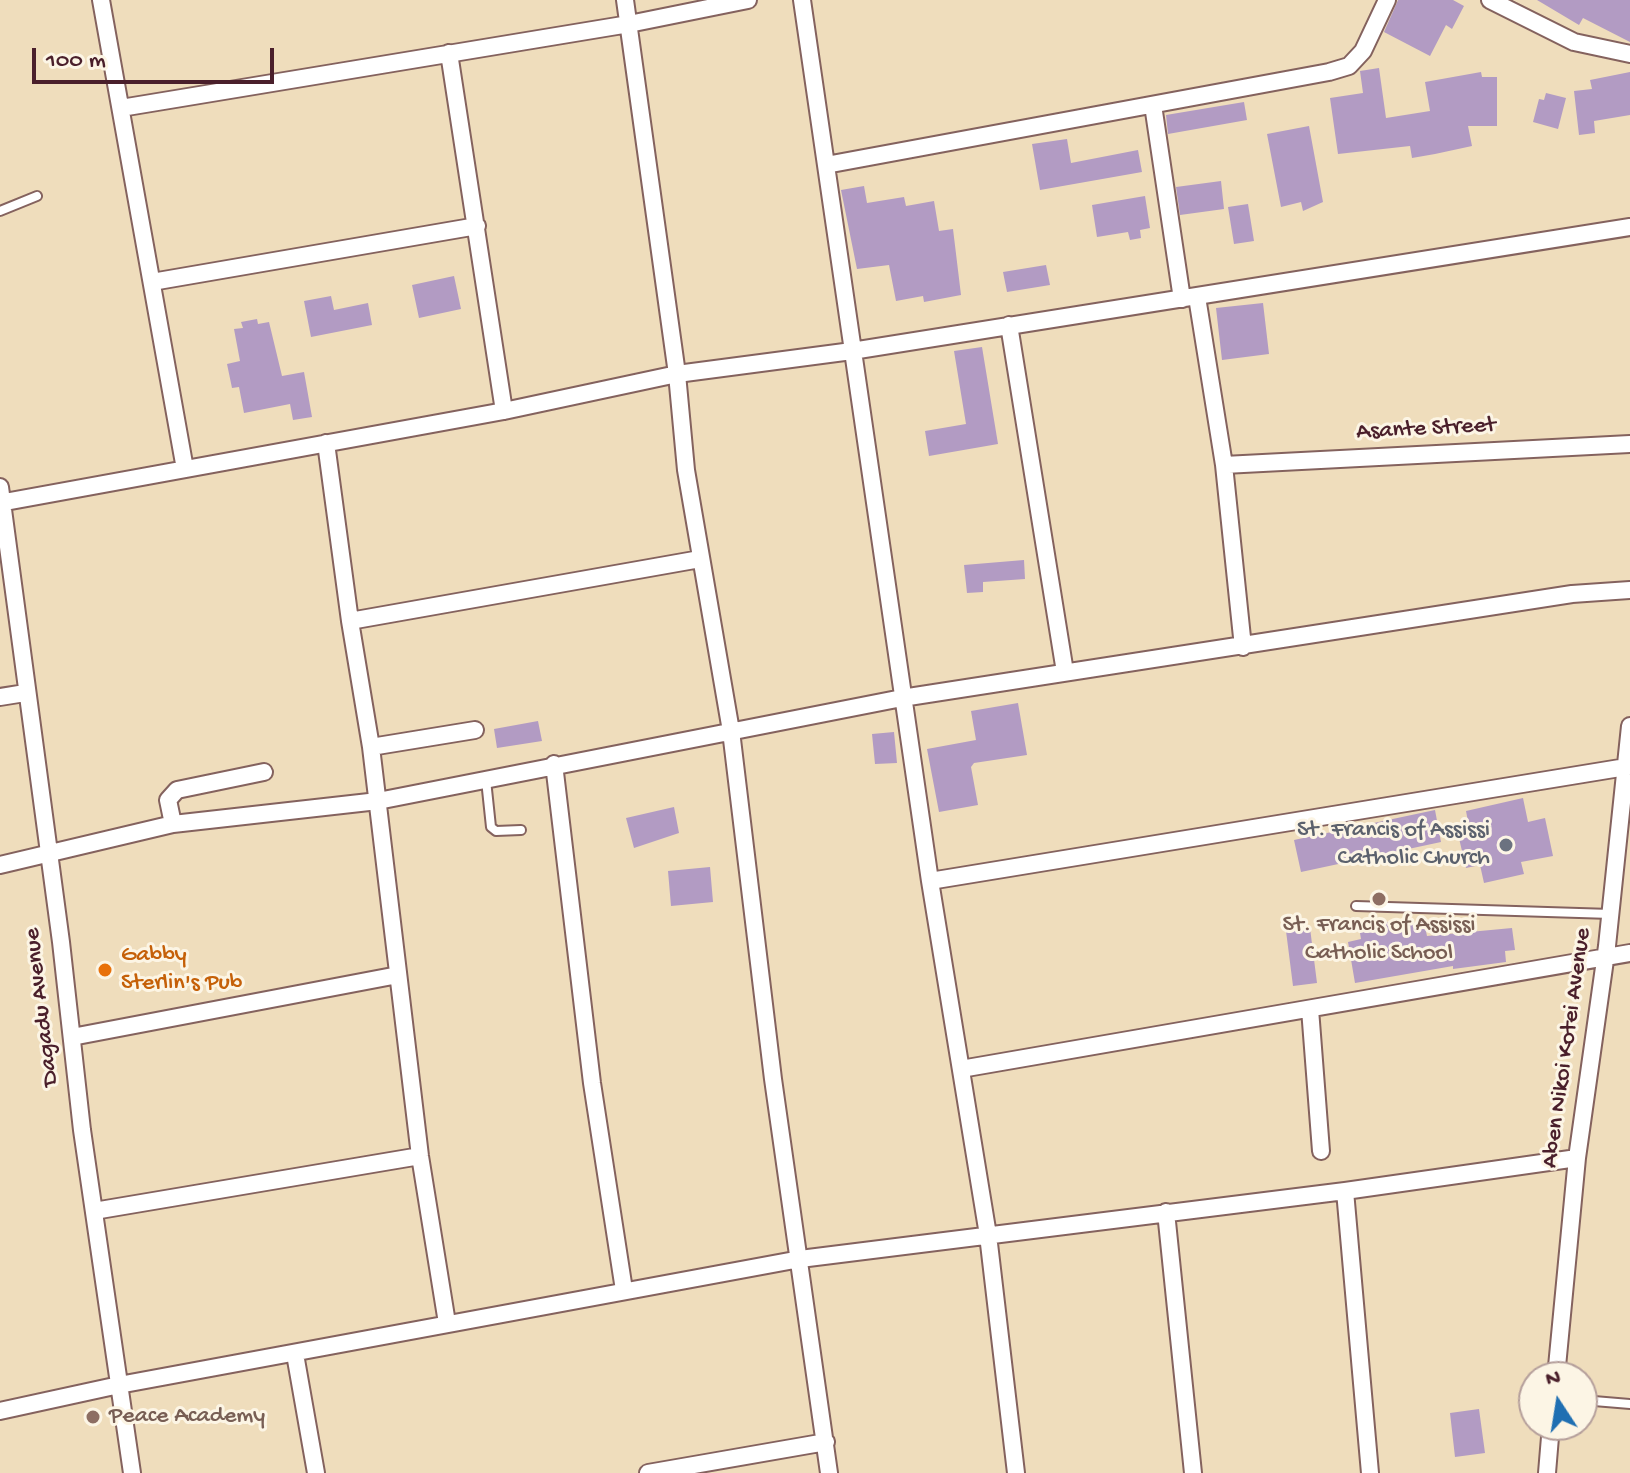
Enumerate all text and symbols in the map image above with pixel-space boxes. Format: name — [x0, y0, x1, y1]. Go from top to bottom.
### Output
scale bar — [36, 32, 278, 82]
text: 100 m — [46, 47, 106, 76]
street label: Asante Street — [1356, 412, 1496, 448]
place label: St. Francis of Assissi Catholic Church — [1297, 817, 1490, 873]
marker: St. Francis of Assissi Catholic Church — [1497, 836, 1515, 854]
marker: St. Francis of Assissi Catholic School — [1370, 890, 1388, 908]
place label: St. Francis of Assissi Catholic School — [1283, 912, 1475, 968]
street label: Dagadu Avenue — [19, 926, 67, 1088]
street label: Aben Nikoi Kotei Avenue — [1537, 926, 1599, 1170]
place label: Gabby Sterlin's Pub — [121, 942, 242, 998]
marker: Gabby Sterlin's Pub — [96, 961, 114, 979]
north arrow — [1518, 1361, 1598, 1441]
text: N — [1544, 1365, 1563, 1394]
place label: Peace Academy — [109, 1403, 265, 1431]
marker: Peace Academy — [84, 1408, 102, 1426]

